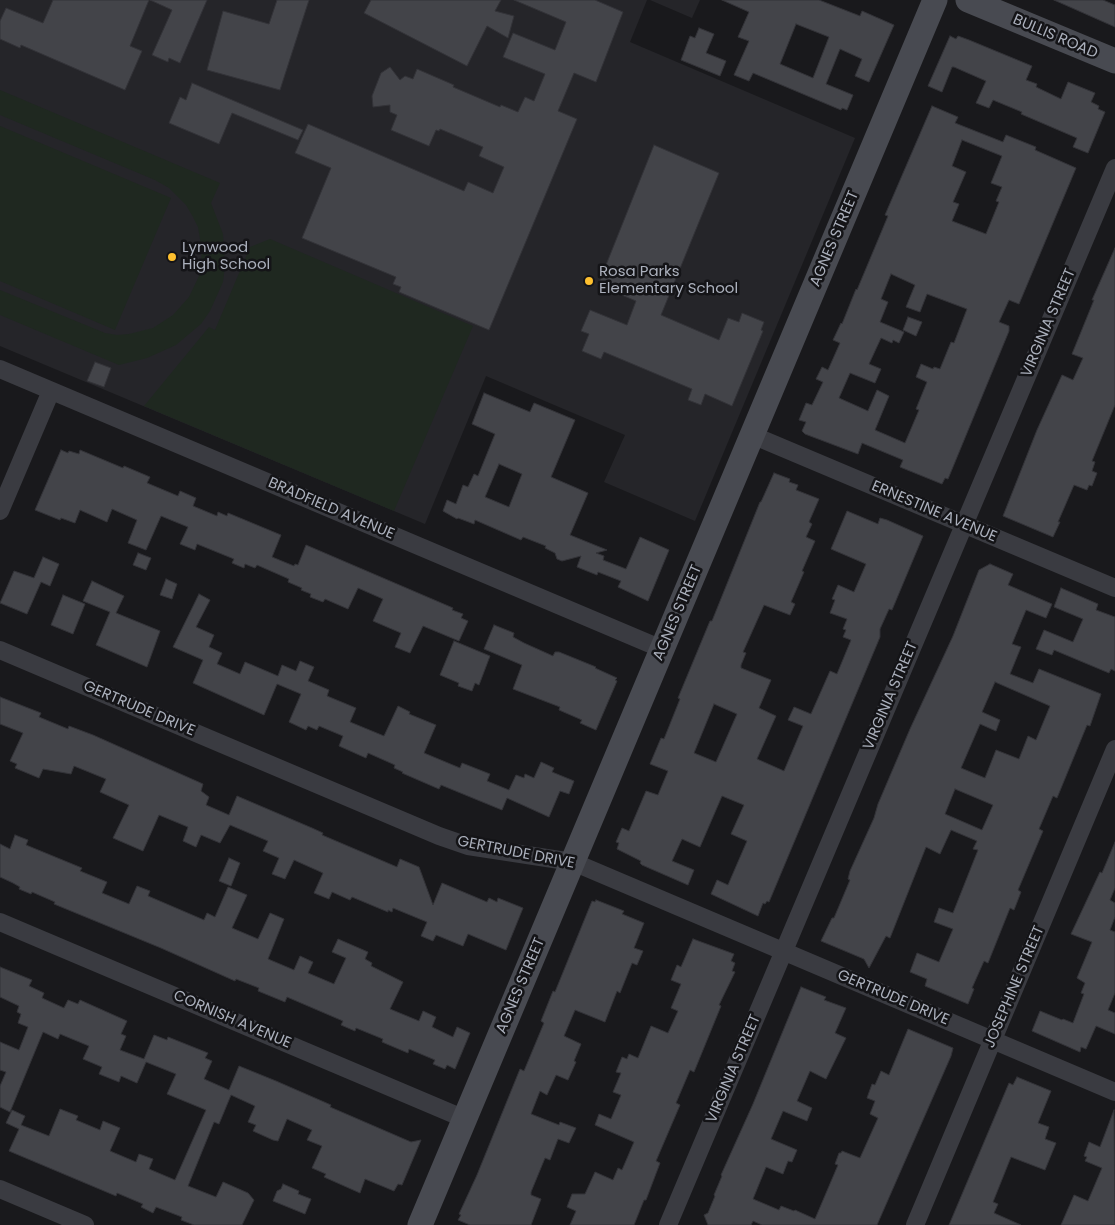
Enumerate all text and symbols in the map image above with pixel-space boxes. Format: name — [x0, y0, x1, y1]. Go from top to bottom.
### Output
street label: BULLIS ROAD — [1010, 11, 1100, 63]
street label: AGNES STREET — [807, 188, 863, 290]
place label: Lynwood High School — [182, 239, 270, 274]
marker: Lynwood High School — [166, 251, 178, 263]
place label: Rosa Parks Elementary School — [599, 263, 738, 298]
street label: VIRGINIA STREET — [1018, 266, 1080, 380]
marker: Rosa Parks Elementary School — [583, 275, 595, 287]
street label: BRADFIELD AVENUE — [265, 474, 397, 544]
street label: ERNESTINE AVENUE — [869, 477, 999, 547]
street label: AGNES STREET — [650, 562, 706, 664]
street label: VIRGINIA STREET — [860, 639, 922, 753]
street label: GERTRUDE DRIVE — [81, 677, 197, 741]
street label: GERTRUDE DRIVE — [456, 833, 576, 873]
street label: JOSEPHINE STREET — [981, 923, 1049, 1051]
street label: AGNES STREET — [493, 935, 549, 1037]
street label: GERTRUDE DRIVE — [835, 966, 951, 1030]
street label: CORNISH AVENUE — [170, 987, 294, 1053]
street label: VIRGINIA STREET — [703, 1012, 765, 1126]

